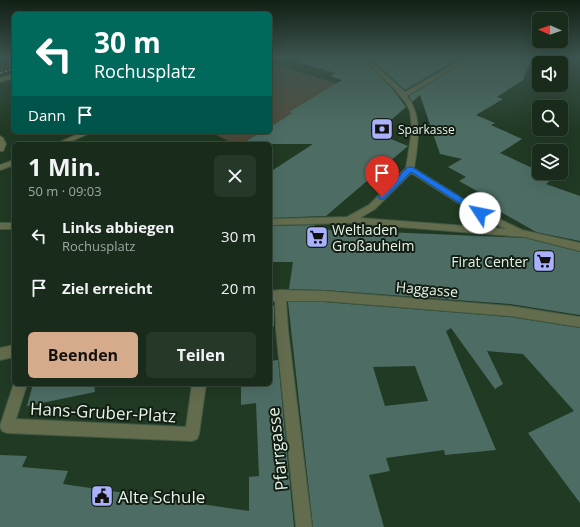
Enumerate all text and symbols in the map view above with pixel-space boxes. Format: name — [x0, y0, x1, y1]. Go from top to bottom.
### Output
north arrow — [532, 12, 568, 48]
map controls — [532, 12, 568, 180]
text: 30 m — [94, 23, 161, 61]
icon: left — [28, 28, 80, 80]
button: sound — [532, 56, 568, 92]
text: Rochusplatz — [94, 59, 196, 83]
button: search — [532, 100, 568, 136]
icon: arrive — [74, 104, 96, 126]
text: Dann — [28, 105, 66, 125]
bank icon: Sparkasse — [369, 116, 395, 142]
place label: Sparkasse — [398, 121, 455, 138]
button: layers — [532, 144, 568, 180]
text: 1 Min. — [28, 150, 101, 183]
button: close — [214, 155, 256, 197]
pin — [365, 156, 399, 197]
icon: arrive — [371, 162, 393, 184]
text: 50 m · 09:03 — [28, 182, 102, 200]
position arrow — [459, 192, 501, 234]
text: Links abbiegen — [62, 217, 174, 237]
place label: Weltladen Großauheim — [332, 220, 414, 255]
supermarket icon: Weltladen Großauheim — [304, 224, 330, 250]
icon: left — [28, 225, 50, 247]
text: 30 m — [221, 226, 256, 246]
text: Rochusplatz — [62, 237, 135, 255]
supermarket icon: Firat Center — [531, 248, 557, 274]
place label: Firat Center — [451, 252, 528, 271]
icon: arrive — [28, 277, 50, 299]
street label: Haggasse — [395, 277, 459, 301]
text: Ziel erreicht — [62, 278, 153, 298]
text: 20 m — [221, 278, 256, 298]
button: Beenden — [28, 332, 138, 378]
button: Teilen — [146, 332, 256, 378]
street label: Hans-Gruber-Platz — [29, 397, 177, 427]
street label: Pfarrgasse — [261, 406, 293, 492]
public building icon: Alte Schule — [89, 483, 115, 509]
place label: Alte Schule — [118, 485, 205, 508]

